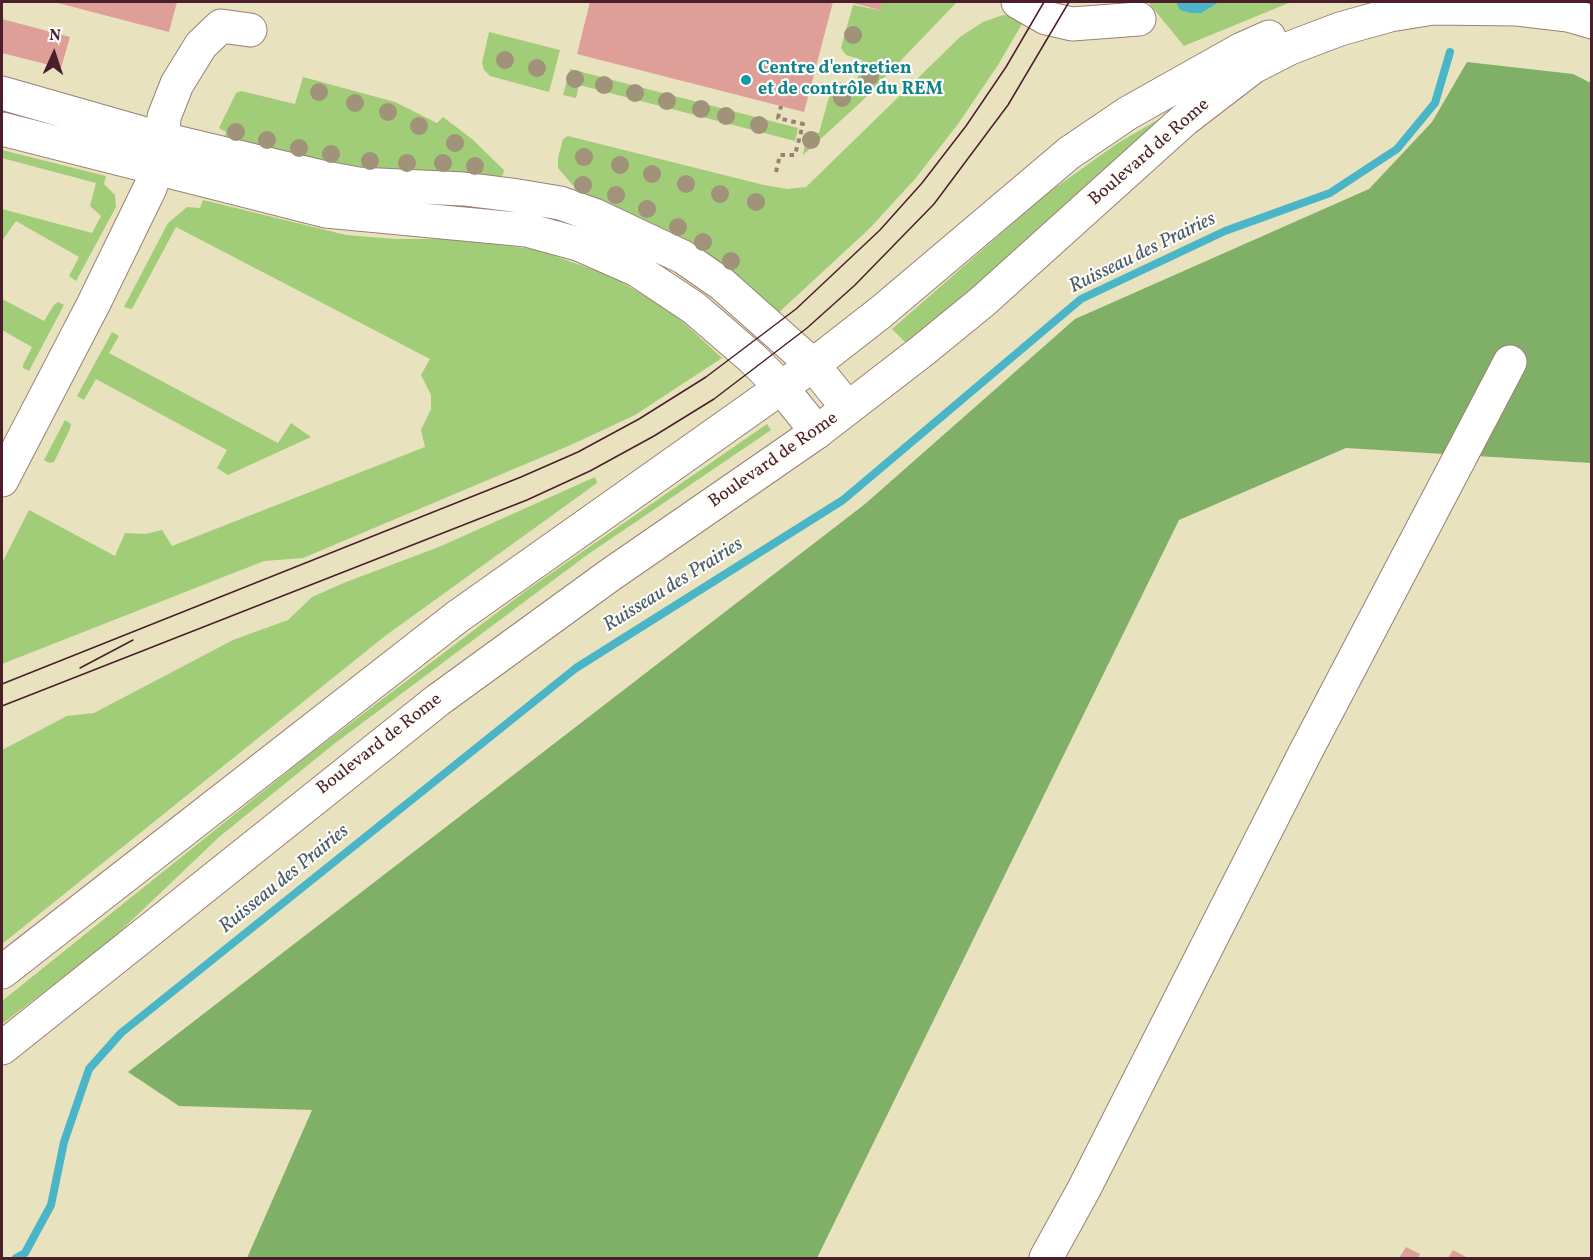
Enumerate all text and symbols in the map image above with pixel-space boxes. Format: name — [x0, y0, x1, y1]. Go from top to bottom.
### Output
north arrow — [24, 24, 84, 84]
text: N — [49, 25, 61, 47]
place label: Centre d'entretien et de contrôle du REM — [758, 59, 943, 101]
marker: Centre d'entretien et de contrôle du REM — [739, 73, 753, 87]
street label: Boulevard de Rome — [1085, 95, 1215, 211]
water label: Ruisseau des Prairies — [1066, 208, 1220, 300]
street label: Boulevard de Rome — [705, 408, 843, 514]
water label: Ruisseau des Prairies — [600, 533, 748, 639]
street label: Boulevard de Rome — [313, 689, 447, 801]
water label: Ruisseau des Prairies — [215, 820, 355, 940]

